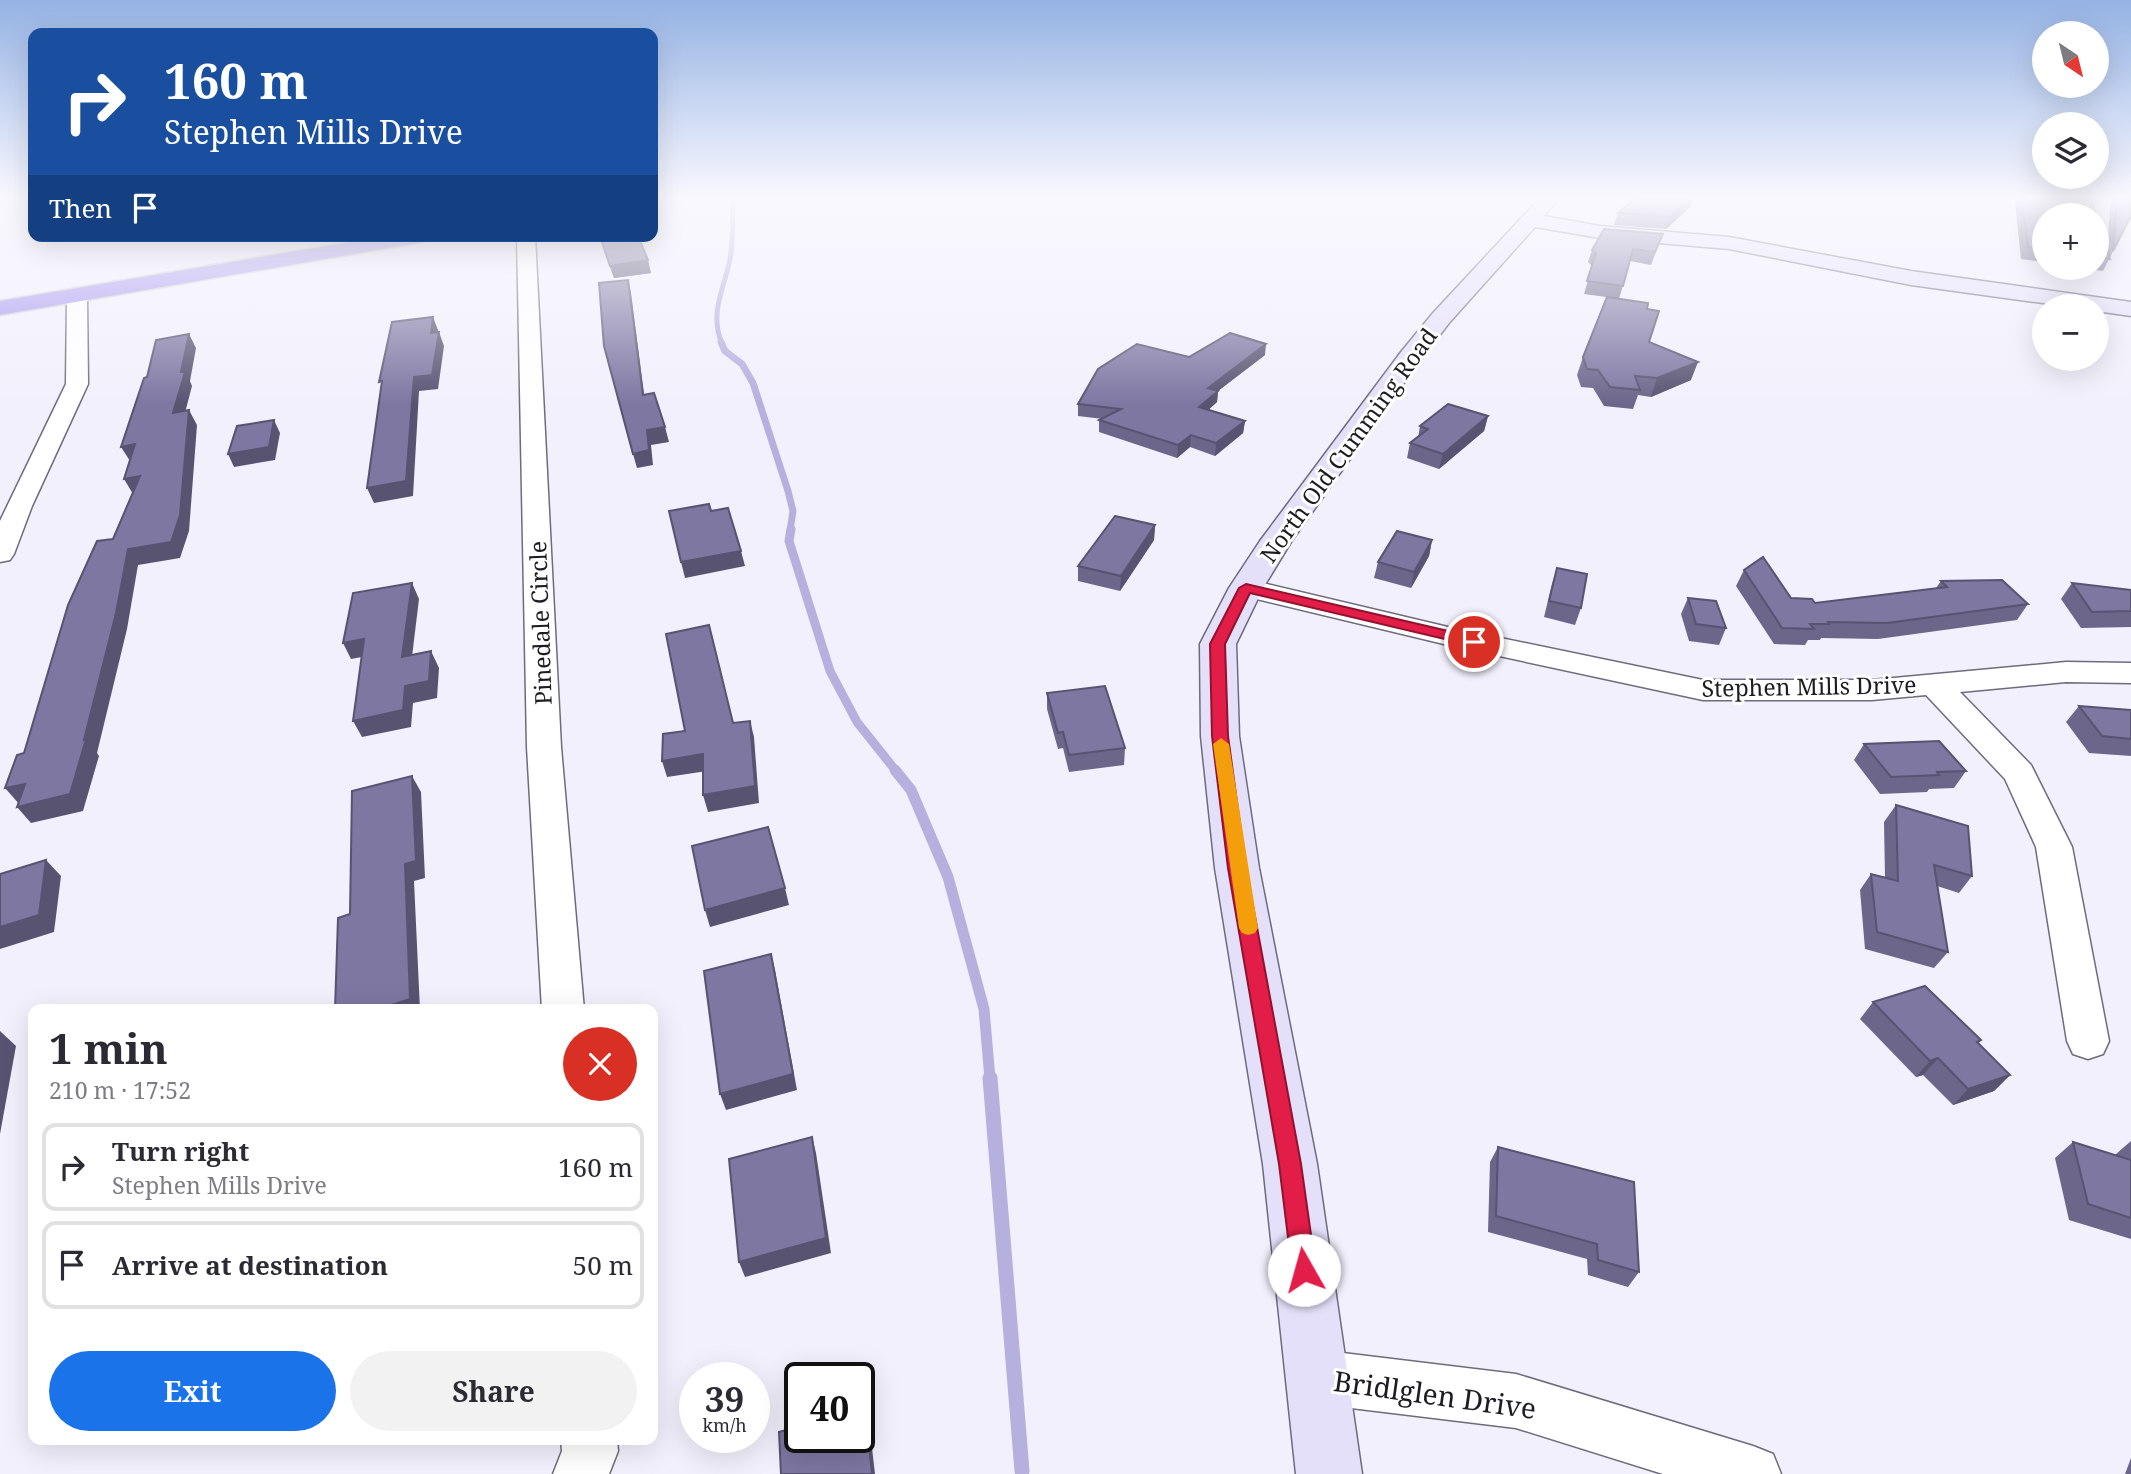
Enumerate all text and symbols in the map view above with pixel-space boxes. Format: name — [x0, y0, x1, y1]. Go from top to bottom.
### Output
north arrow — [2032, 21, 2109, 98]
map controls — [2032, 21, 2109, 371]
text: 160 m — [164, 47, 308, 113]
icon: right — [49, 56, 140, 147]
text: Stephen Mills Drive — [164, 110, 463, 153]
button: layers — [2032, 112, 2109, 189]
icon: arrive — [126, 189, 164, 227]
text: Then — [49, 190, 112, 226]
button: + — [2032, 203, 2109, 280]
button: − — [2032, 294, 2109, 371]
street label: North Old Cumming Road — [1252, 321, 1444, 569]
street label: Pinedale Circle — [521, 541, 559, 705]
pin — [1444, 612, 1504, 672]
icon: arrive — [1455, 623, 1493, 661]
street label: Stephen Mills Drive — [1701, 668, 1917, 704]
text: 1 min — [49, 1019, 168, 1076]
button: close — [563, 1027, 637, 1101]
text: 210 m · 17:52 — [49, 1074, 191, 1106]
text: Turn right — [112, 1133, 249, 1169]
icon: right — [53, 1148, 91, 1186]
text: 160 m — [558, 1149, 633, 1185]
text: Stephen Mills Drive — [112, 1169, 327, 1201]
position arrow — [1267, 1233, 1341, 1307]
icon: arrive — [53, 1246, 91, 1284]
text: Arrive at destination — [112, 1247, 388, 1283]
text: 50 m — [573, 1247, 633, 1283]
button: Exit — [49, 1351, 336, 1431]
button: Share — [350, 1351, 637, 1431]
street label: Bridlglen Drive — [1331, 1361, 1539, 1427]
speed limit sign: 40 — [784, 1362, 875, 1453]
text: 39 — [705, 1375, 744, 1422]
text: km/h — [702, 1413, 747, 1437]

